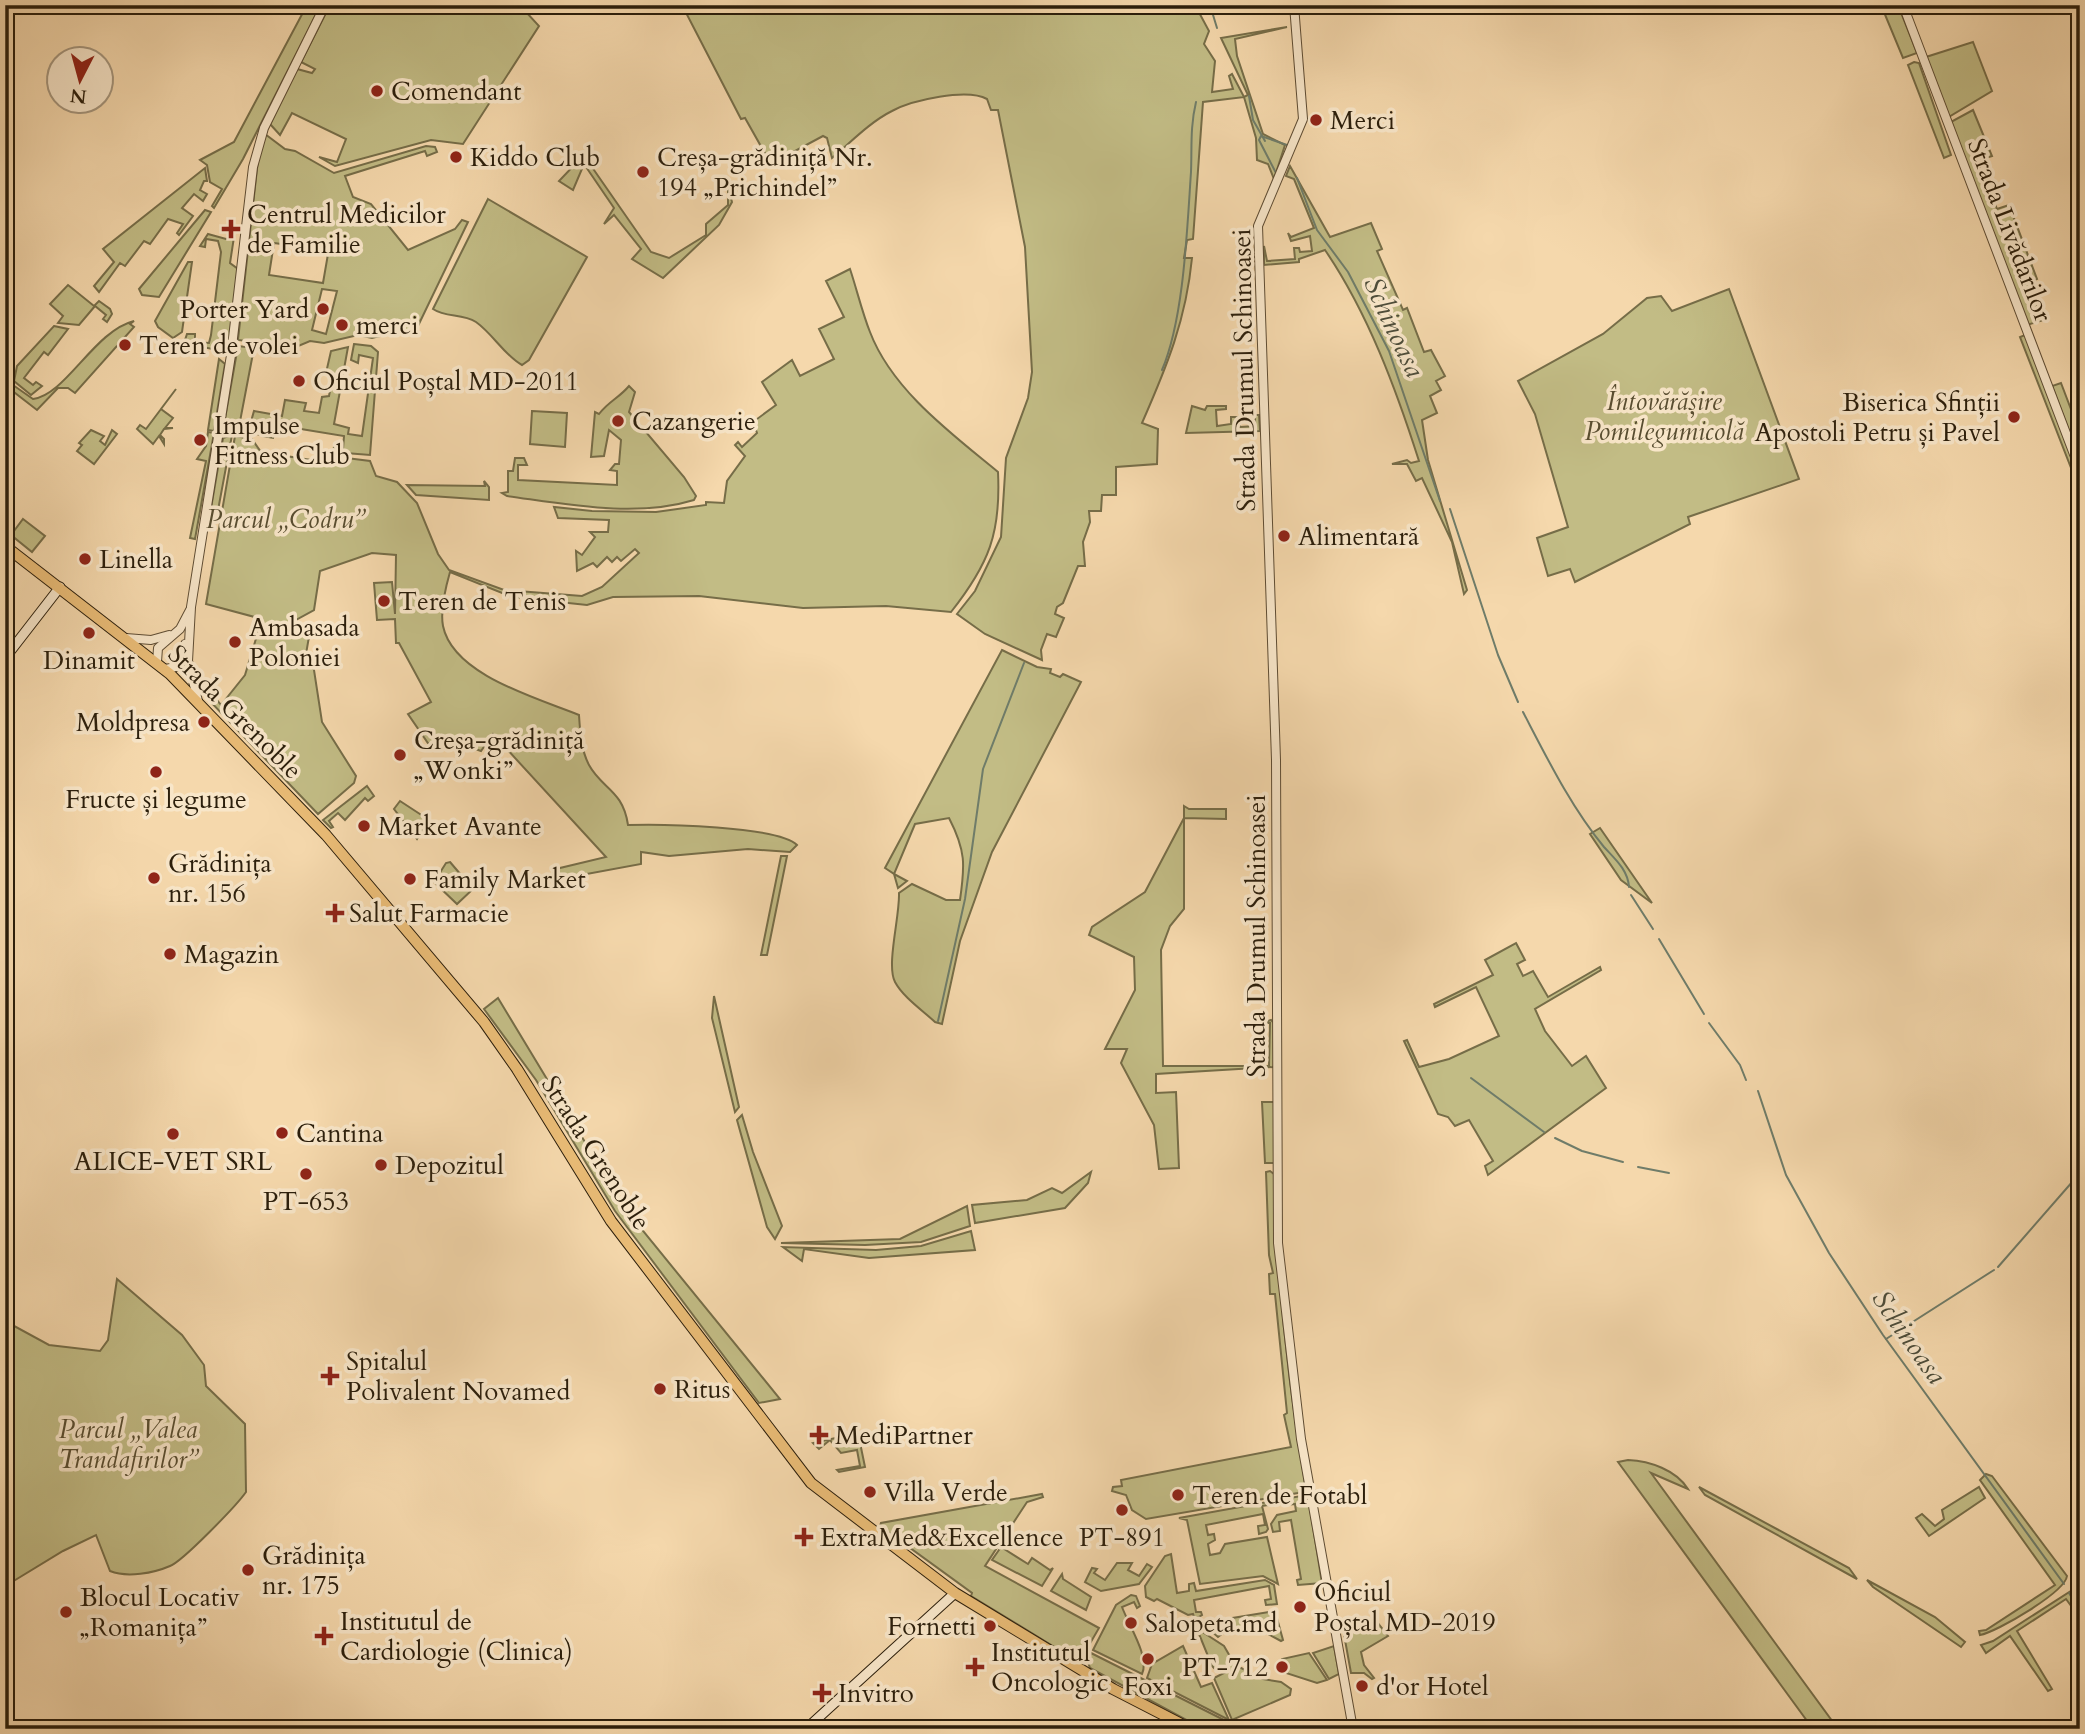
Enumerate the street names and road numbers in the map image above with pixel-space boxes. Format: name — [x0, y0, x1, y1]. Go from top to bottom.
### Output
street label: Strada Livădarilor — [1959, 133, 2061, 327]
street label: Strada Drumul Schinoasei — [1224, 228, 1264, 512]
street label: Strada Grenoble — [160, 637, 310, 787]
street label: Strada Drumul Schinoasei — [1239, 794, 1274, 1078]
street label: Strada Grenoble — [533, 1069, 659, 1237]

